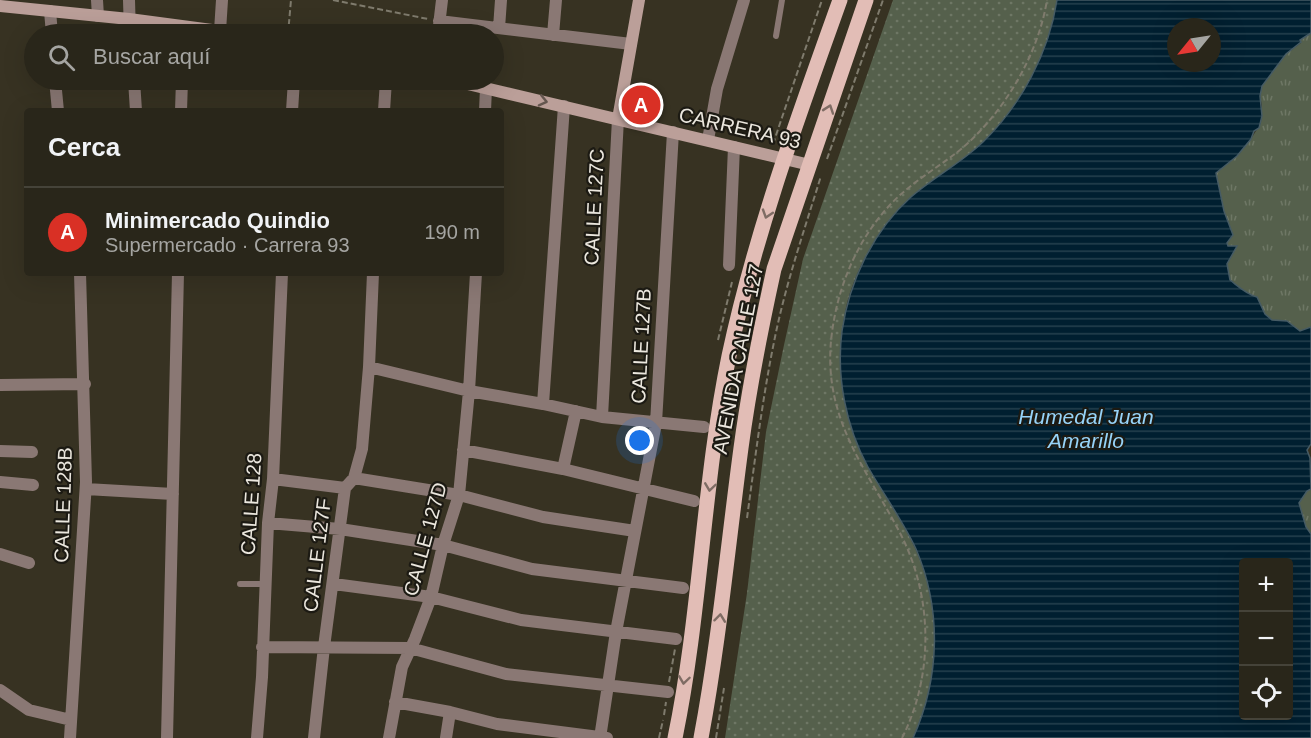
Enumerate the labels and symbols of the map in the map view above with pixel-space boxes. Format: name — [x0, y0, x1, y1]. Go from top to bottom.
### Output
north arrow — [1167, 18, 1221, 72]
pin: A — [622, 82, 660, 128]
one-way arrow — [538, 94, 548, 107]
street label: CARRERA 93 — [677, 103, 803, 153]
one-way arrow — [821, 105, 834, 115]
street label: CALLE 127C — [580, 148, 608, 266]
one-way arrow — [761, 208, 774, 219]
street label: AVENIDA CALLE 127 — [709, 262, 767, 456]
street label: CALLE 127B — [627, 288, 655, 404]
water label: Humedal Juan Amarillo — [1018, 405, 1154, 452]
your location — [625, 426, 654, 455]
street label: CALLE 128B — [50, 447, 76, 563]
street label: CALLE 128 — [236, 452, 266, 556]
street label: CALLE 127D — [399, 480, 451, 598]
one-way arrow — [704, 482, 716, 492]
street label: CALLE 127F — [299, 497, 335, 613]
one-way arrow — [713, 613, 725, 622]
one-way arrow — [679, 676, 691, 685]

